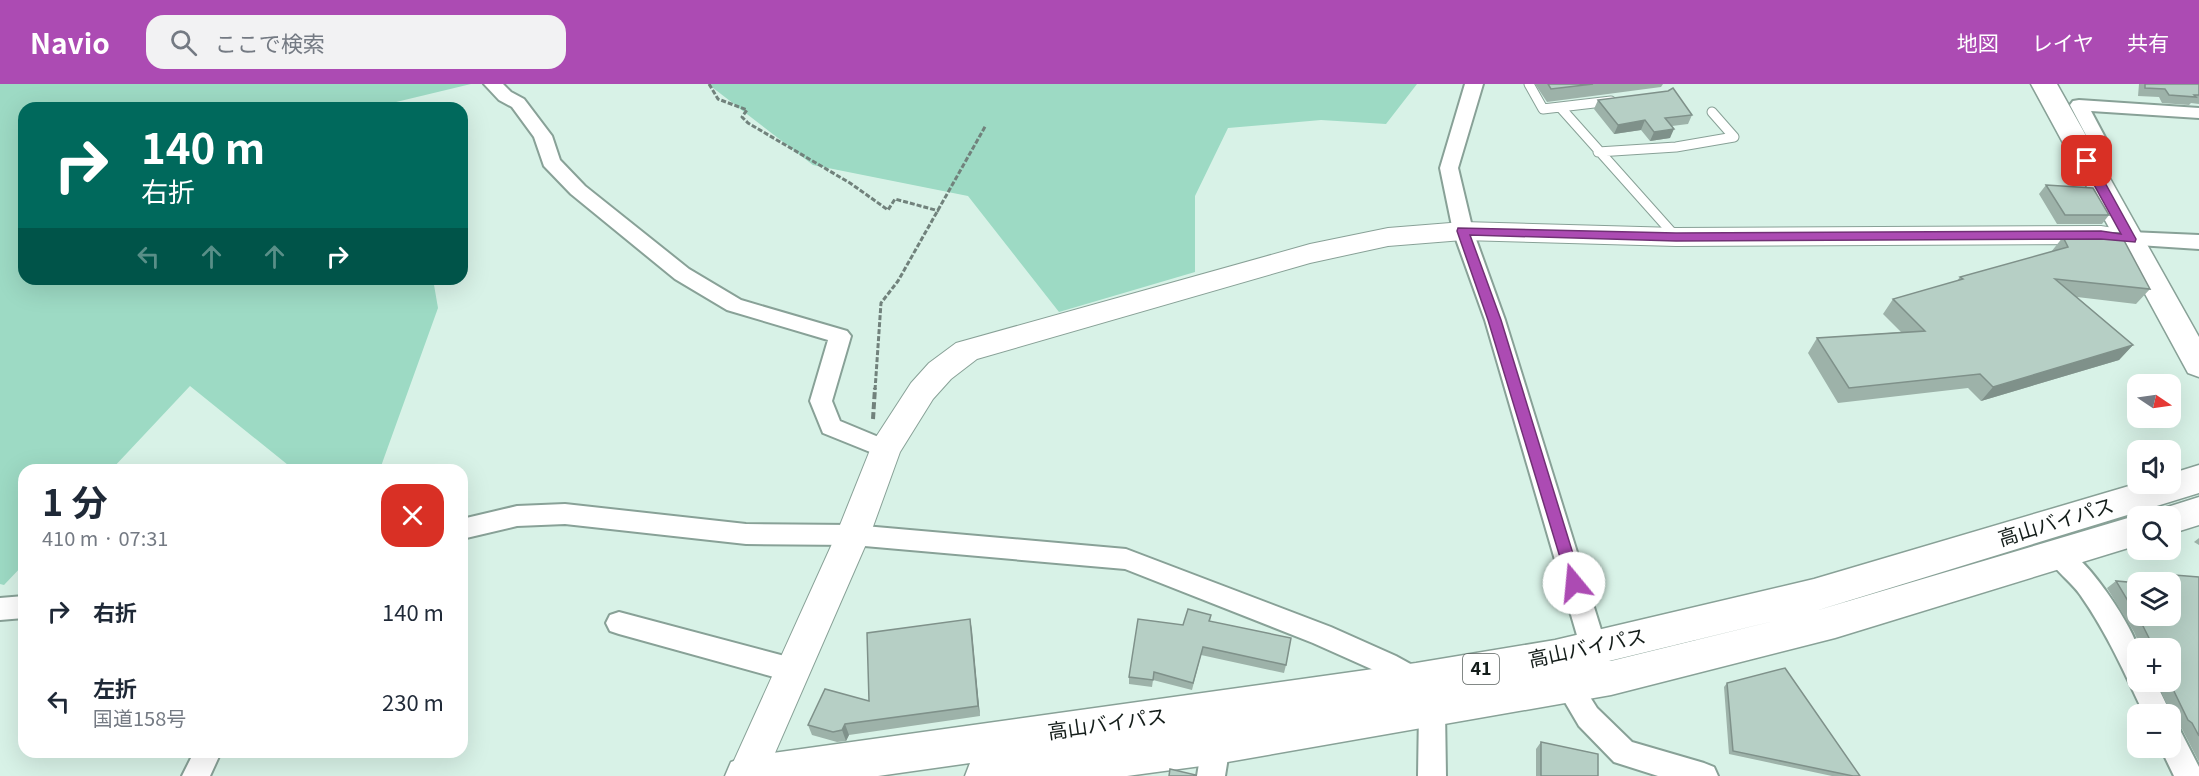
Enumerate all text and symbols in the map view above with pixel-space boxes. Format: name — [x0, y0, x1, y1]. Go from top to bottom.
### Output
search box — [146, 15, 566, 69]
text: Navio — [30, 22, 110, 62]
icon: search — [167, 26, 200, 59]
text: ここで検索 — [215, 26, 325, 58]
text: 地図 — [1957, 27, 1999, 57]
text: レイヤ — [2032, 27, 2094, 57]
text: 共有 — [2127, 27, 2169, 57]
text: 140 m — [141, 115, 265, 176]
icon: right — [42, 126, 120, 204]
pin — [2061, 135, 2112, 186]
icon: arrive — [2070, 144, 2103, 177]
text: 右折 — [141, 171, 195, 210]
icon: left — [132, 240, 165, 273]
icon: ahead — [195, 240, 228, 273]
icon: ahead — [258, 240, 291, 273]
icon: right — [321, 240, 354, 273]
north arrow — [2127, 374, 2181, 428]
map controls — [2127, 374, 2181, 758]
button: sound — [2127, 440, 2181, 494]
text: 1 分 — [42, 474, 107, 526]
button: close — [381, 484, 444, 547]
street label: 高山バイパス — [1994, 489, 2117, 552]
button: search — [2127, 506, 2181, 560]
text: 410 m · 07:31 — [42, 523, 168, 552]
position arrow — [1542, 551, 1606, 615]
button: layers — [2127, 572, 2181, 626]
icon: right — [42, 595, 75, 628]
text: 右折 — [93, 595, 137, 627]
text: 140 m — [382, 595, 444, 627]
street label: 高山バイパス — [1525, 620, 1648, 673]
button: + — [2127, 638, 2181, 692]
road number: 41 — [1463, 654, 1499, 684]
text: 左折 — [93, 671, 137, 703]
icon: left — [42, 685, 75, 718]
text: 230 m — [382, 685, 444, 717]
street label: 高山バイパス — [1046, 700, 1168, 745]
text: 国道158号 — [93, 703, 186, 732]
button: − — [2127, 704, 2181, 758]

